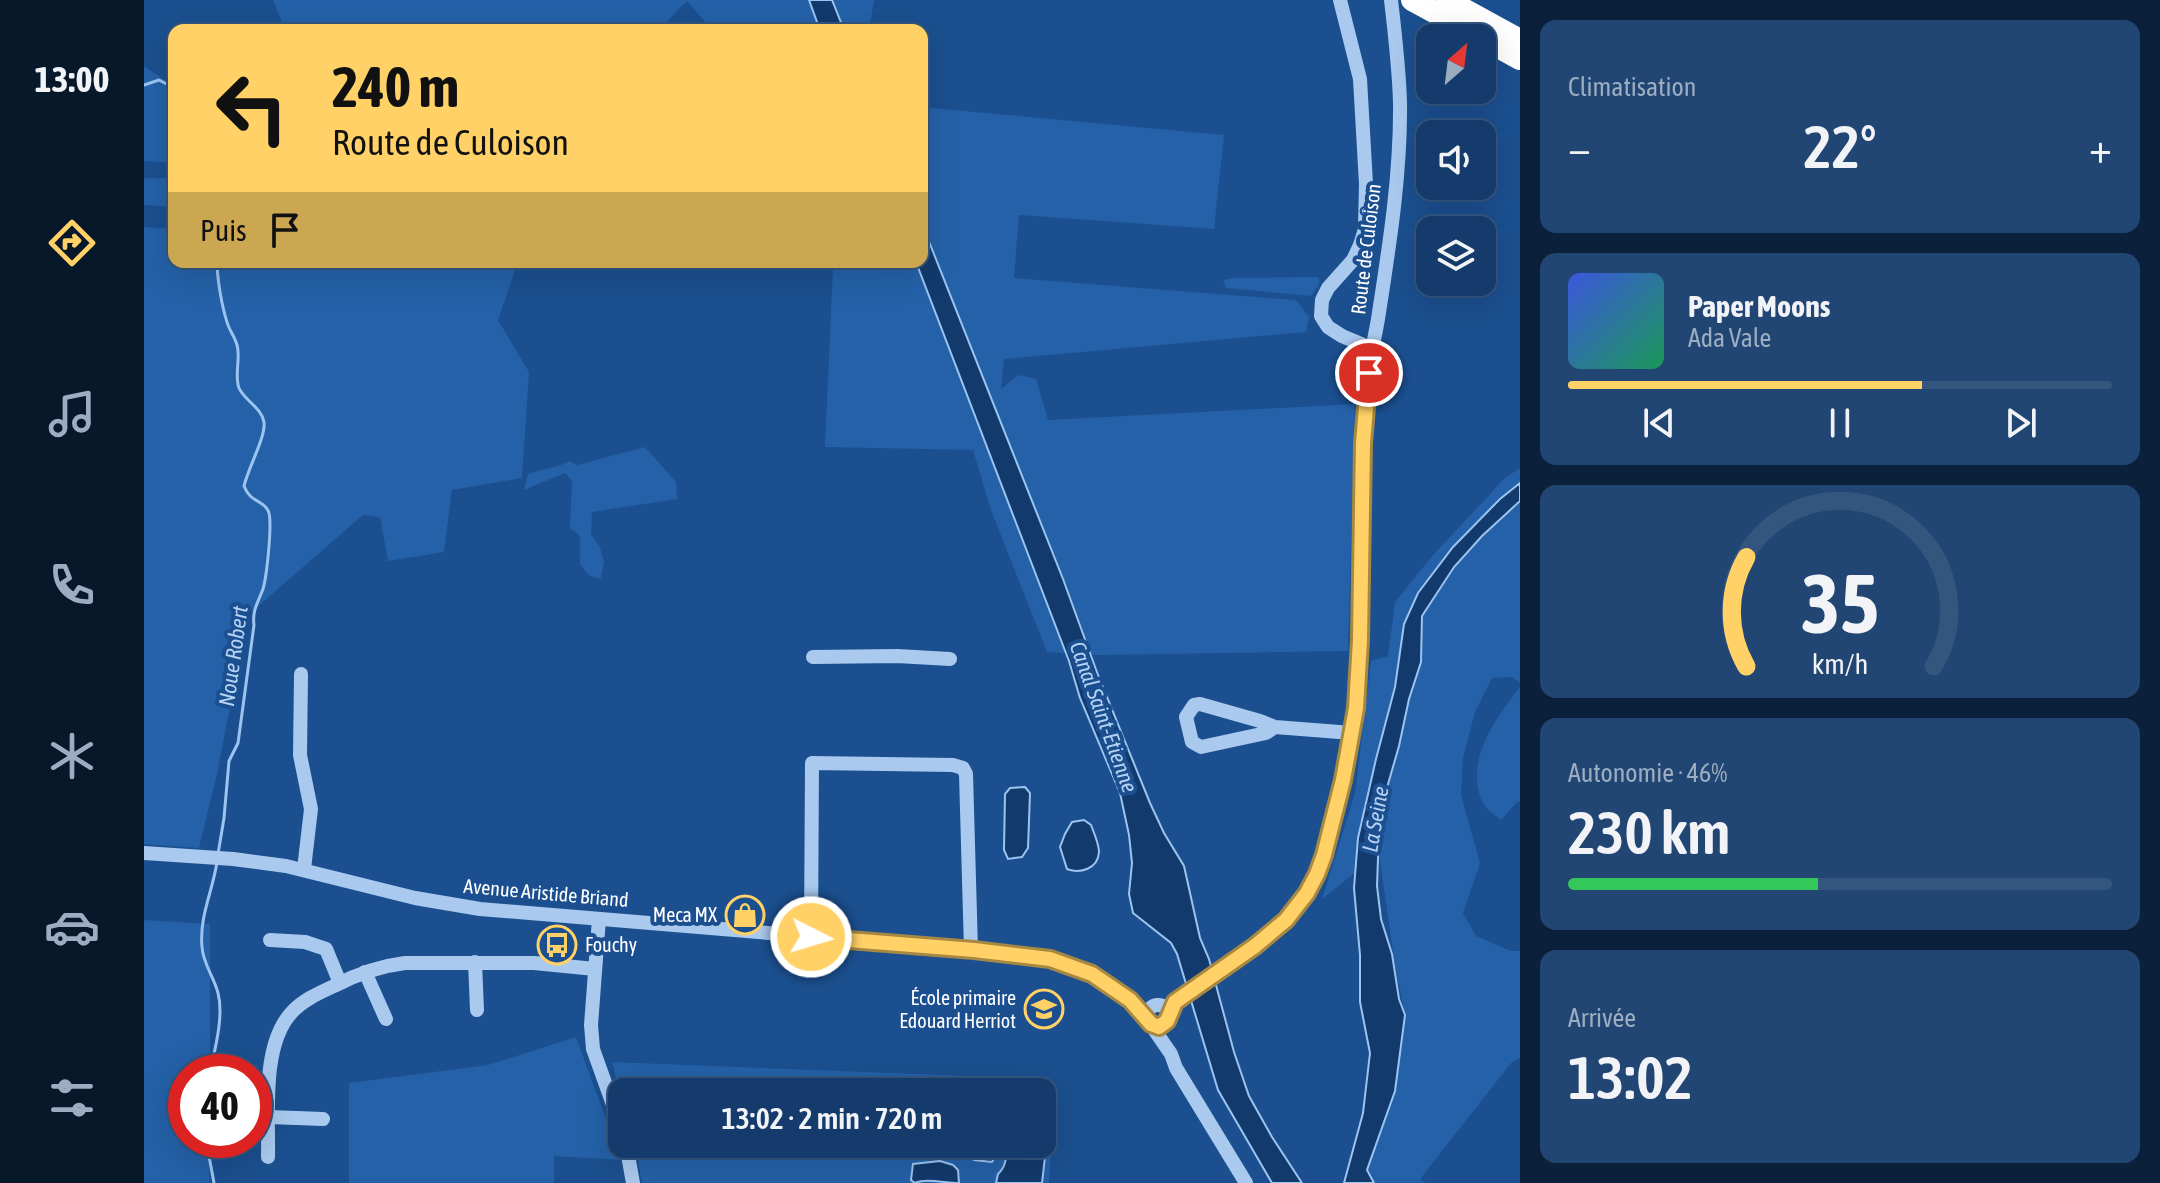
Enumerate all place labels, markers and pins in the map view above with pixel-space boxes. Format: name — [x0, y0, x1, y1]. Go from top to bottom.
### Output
pin — [1335, 339, 1403, 407]
shop icon: Meca MX — [724, 894, 766, 936]
place label: Meca MX — [653, 903, 717, 926]
bus stop icon: Fouchy — [536, 924, 578, 966]
place label: Fouchy — [585, 933, 637, 956]
place label: École primaire Edouard Herriot — [899, 986, 1016, 1032]
school or university icon: École primaire Edouard Herriot — [1023, 988, 1065, 1030]

